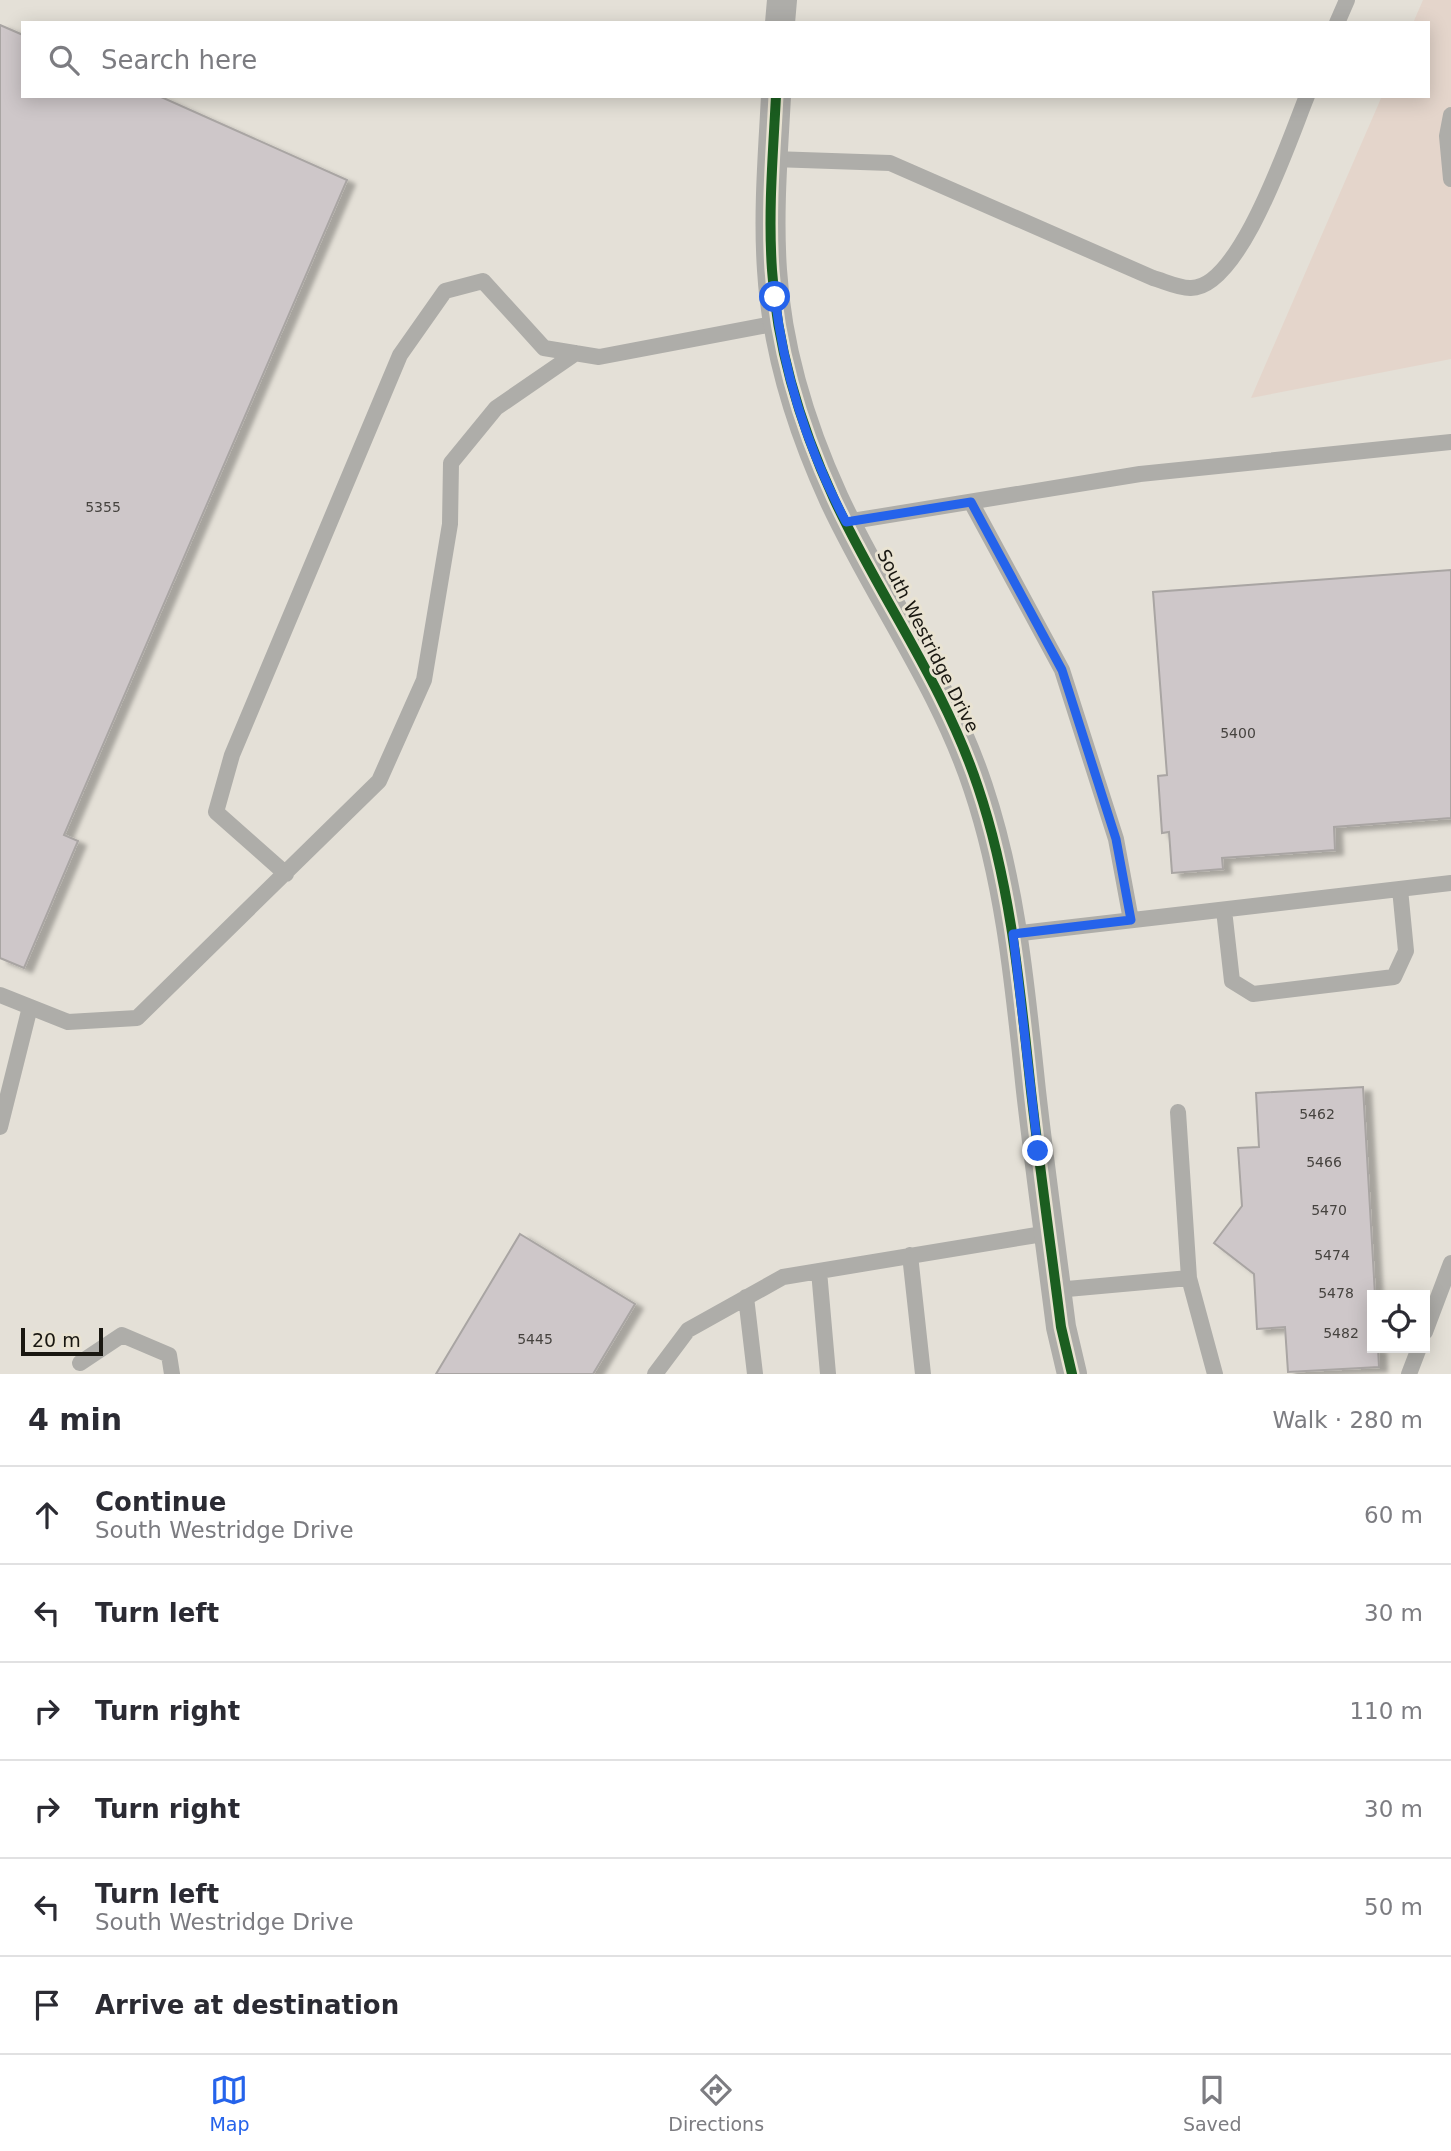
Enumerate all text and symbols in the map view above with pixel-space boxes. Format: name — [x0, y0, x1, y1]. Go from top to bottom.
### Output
search box — [21, 21, 1430, 98]
icon: search — [45, 41, 83, 79]
text: Search here — [101, 45, 257, 75]
route start — [759, 281, 790, 312]
house number: 5355 — [85, 499, 121, 515]
street label: South Westridge Drive — [873, 546, 984, 736]
house number: 5400 — [1220, 725, 1256, 741]
house number: 5462 — [1299, 1106, 1335, 1122]
route end — [1022, 1135, 1053, 1166]
house number: 5466 — [1306, 1154, 1342, 1170]
house number: 5470 — [1311, 1202, 1347, 1218]
house number: 5474 — [1314, 1247, 1350, 1263]
house number: 5478 — [1318, 1285, 1354, 1301]
map controls — [1367, 1290, 1430, 1353]
button: locate — [1367, 1290, 1430, 1353]
scale bar — [21, 1325, 103, 1357]
house number: 5482 — [1323, 1325, 1359, 1341]
text: 20 m — [32, 1329, 81, 1351]
house number: 5445 — [517, 1331, 553, 1347]
text: 4 min — [28, 1402, 122, 1437]
text: Walk · 280 m — [1272, 1407, 1423, 1433]
text: Continue — [95, 1487, 226, 1517]
icon: ahead — [28, 1496, 66, 1534]
text: 60 m — [1364, 1502, 1423, 1528]
text: South Westridge Drive — [95, 1517, 354, 1543]
icon: left — [28, 1594, 66, 1632]
text: Turn left — [95, 1598, 219, 1628]
text: 30 m — [1364, 1600, 1423, 1626]
icon: right — [28, 1692, 66, 1730]
text: Turn right — [95, 1696, 240, 1726]
text: 110 m — [1349, 1698, 1423, 1724]
icon: right — [28, 1790, 66, 1828]
text: Turn right — [95, 1794, 240, 1824]
text: 30 m — [1364, 1796, 1423, 1822]
text: Turn left — [95, 1879, 219, 1909]
icon: left — [28, 1888, 66, 1926]
text: 50 m — [1364, 1894, 1423, 1920]
text: South Westridge Drive — [95, 1909, 354, 1935]
icon: arrive — [28, 1986, 66, 2024]
text: Arrive at destination — [95, 1990, 399, 2020]
tab: Map — [209, 2071, 250, 2135]
tab: Directions — [668, 2071, 764, 2135]
tab: Saved — [1183, 2071, 1242, 2135]

